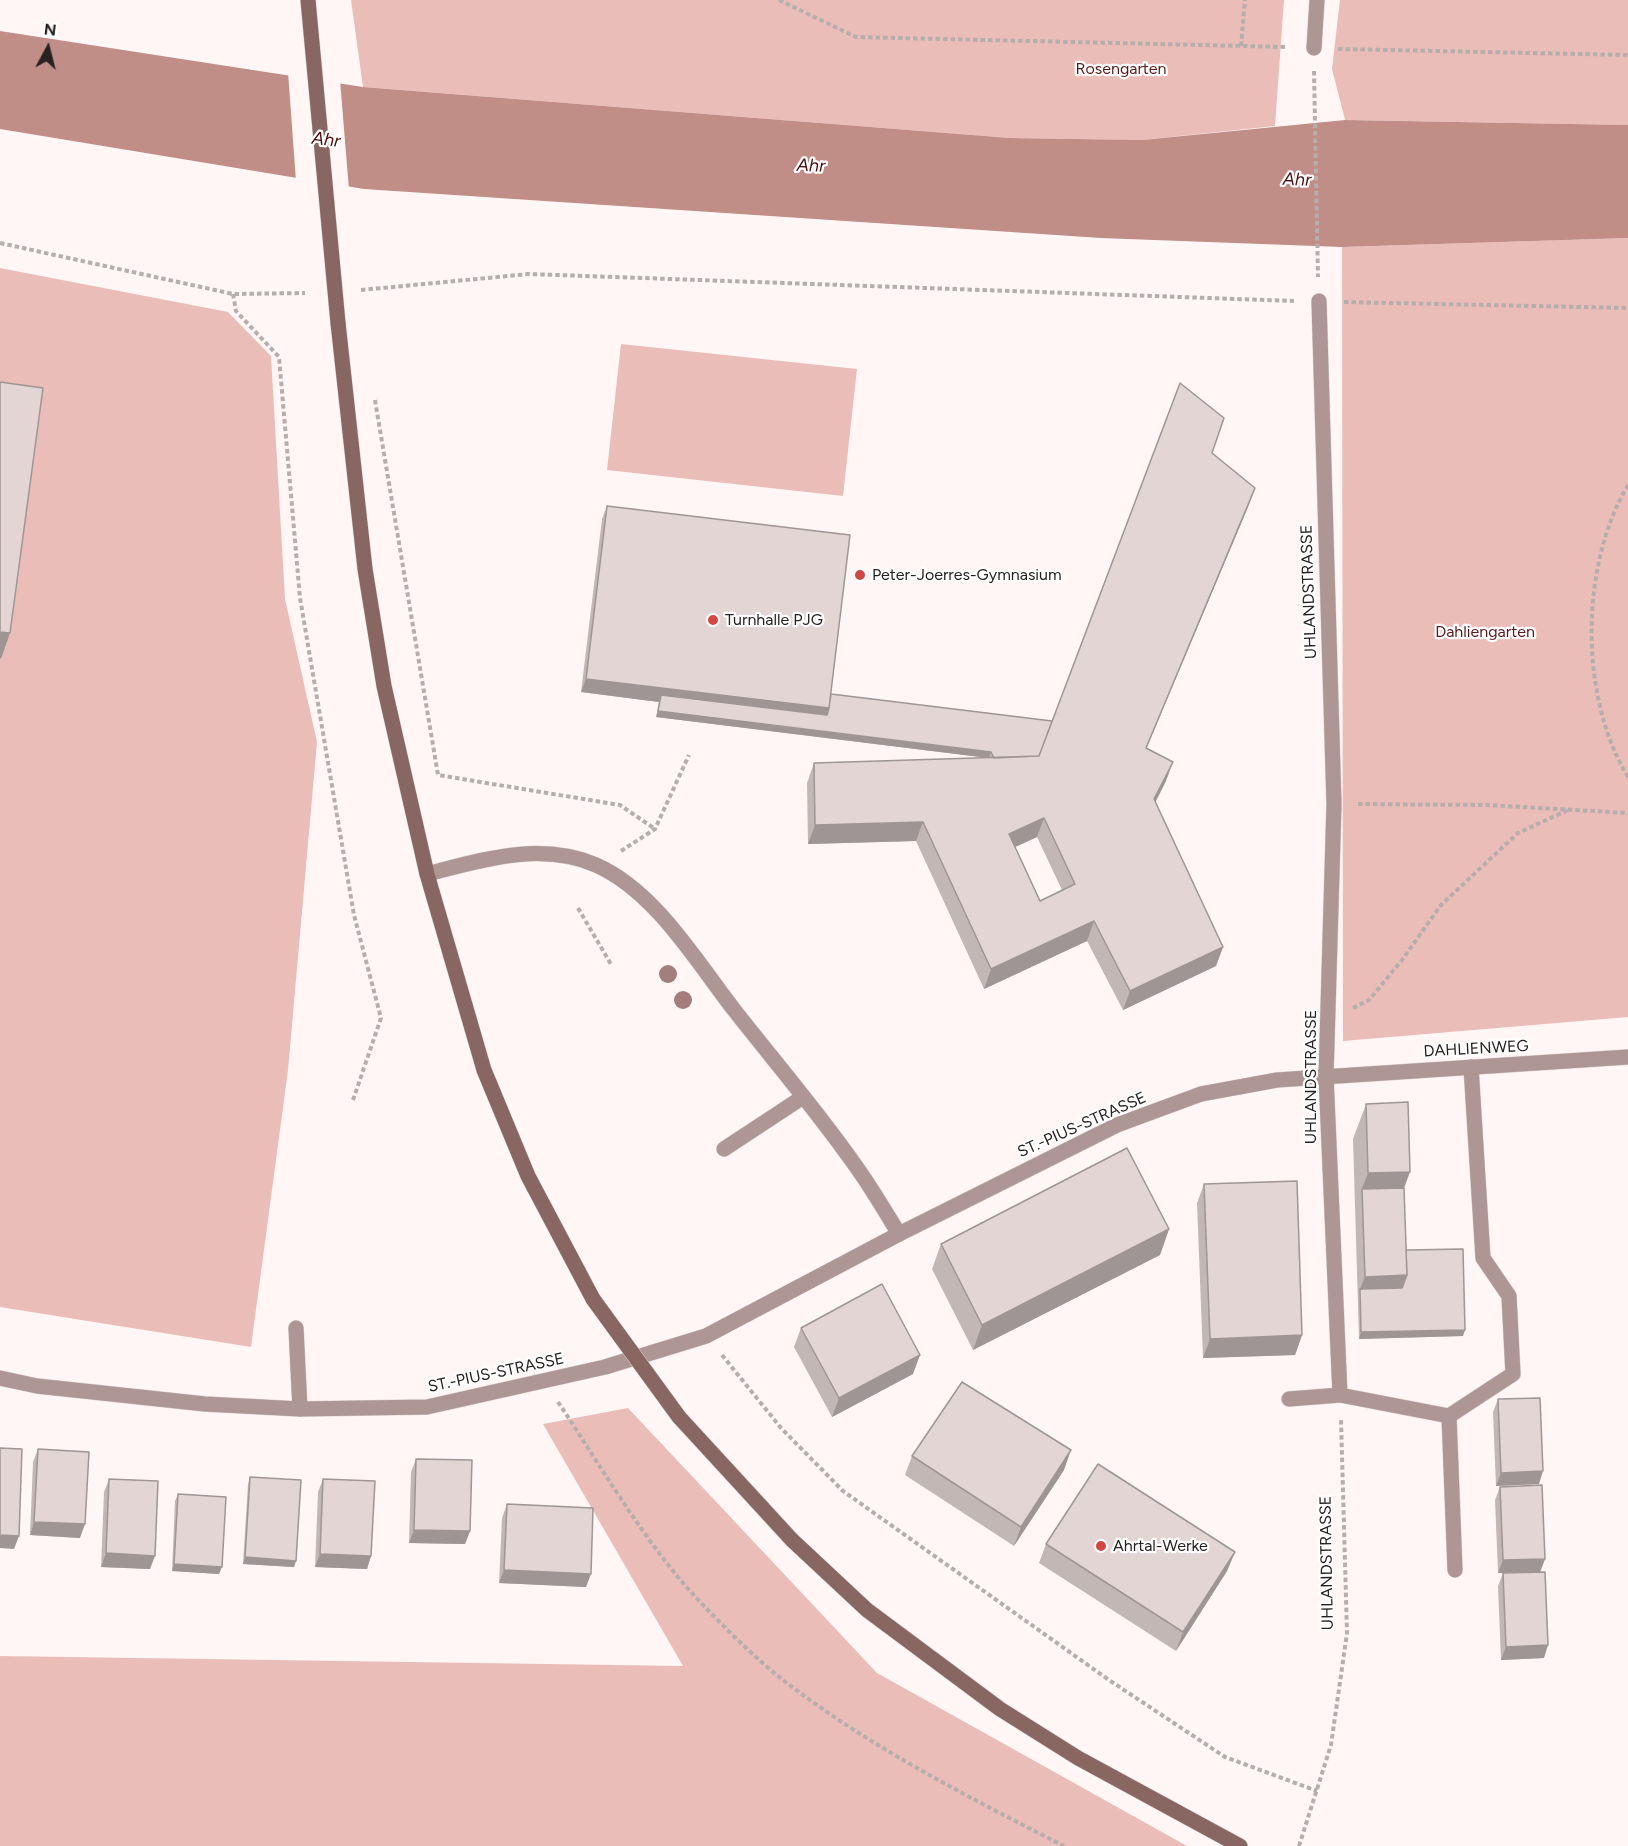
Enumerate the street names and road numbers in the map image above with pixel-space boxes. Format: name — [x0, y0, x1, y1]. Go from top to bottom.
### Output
street label: UHLANDSTRASSE — [1297, 524, 1321, 660]
street label: UHLANDSTRASSE — [1301, 1010, 1321, 1144]
street label: DAHLIENWEG — [1423, 1037, 1529, 1061]
street label: ST.-PIUS-STRASSE — [1015, 1088, 1149, 1162]
street label: ST.-PIUS-STRASSE — [426, 1349, 566, 1397]
street label: UHLANDSTRASSE — [1316, 1496, 1338, 1630]

